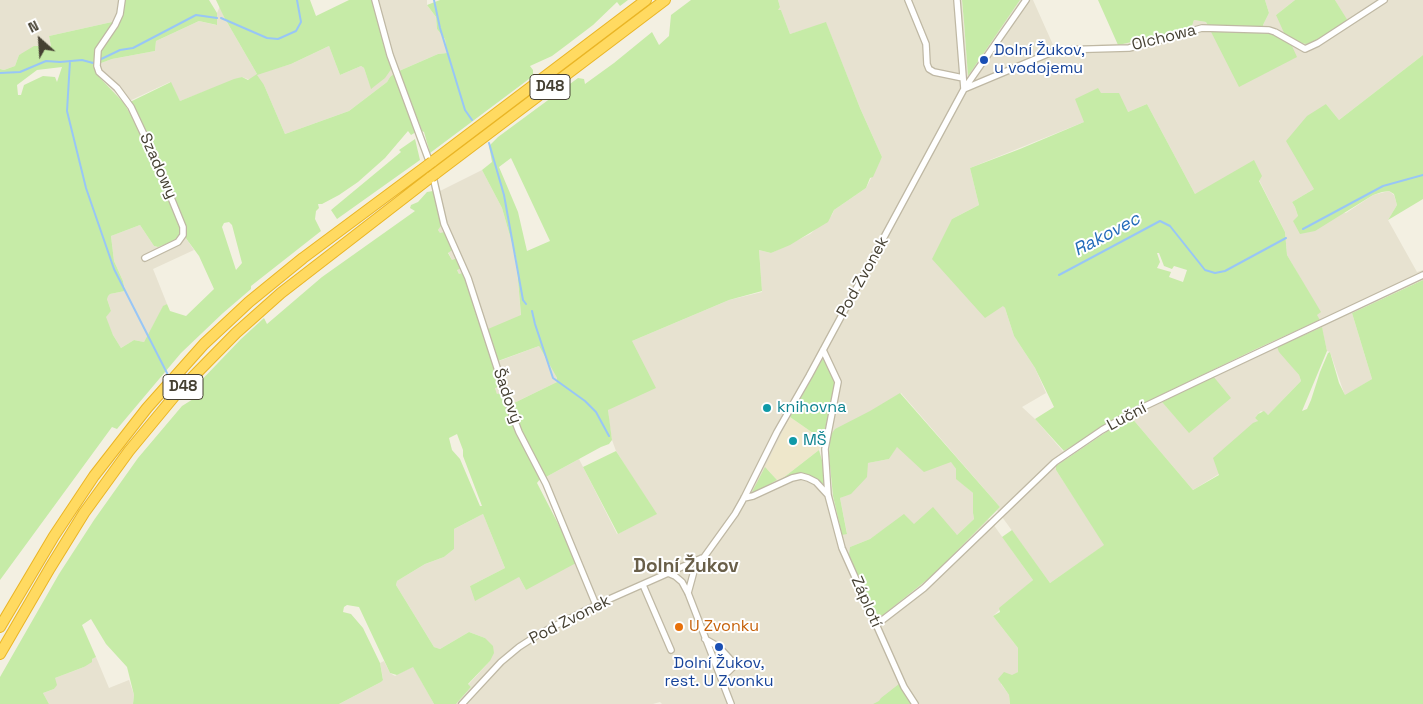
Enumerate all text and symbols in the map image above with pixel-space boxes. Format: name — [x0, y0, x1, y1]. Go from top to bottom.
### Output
north arrow — [15, 15, 65, 65]
text: N — [25, 16, 42, 37]
street label: Olchowa — [1130, 21, 1198, 55]
place label: Dolní Žukov, u vodojemu — [994, 41, 1085, 79]
marker: Dolní Žukov, u vodojemu — [978, 54, 990, 66]
road number: D48 — [530, 74, 570, 100]
street label: Szadowy — [135, 130, 181, 202]
water label: Rakovec — [1070, 208, 1144, 262]
street label: Pod Zvonek — [833, 234, 893, 320]
street label: Šadový — [489, 366, 525, 426]
road number: D48 — [163, 374, 203, 400]
place label: knihovna — [777, 398, 846, 418]
street label: Luční — [1104, 399, 1150, 435]
marker: knihovna — [761, 402, 773, 414]
place label: MŠ — [803, 431, 827, 451]
marker: MŠ — [787, 435, 799, 447]
district label: Dolní Žukov — [633, 556, 739, 578]
street label: Záplotí — [846, 574, 886, 630]
street label: Pod Zvonek — [526, 591, 614, 649]
place label: U Zvonku — [689, 617, 759, 637]
marker: U Zvonku — [673, 621, 685, 633]
marker: Dolní Žukov, rest. U Zvonku — [713, 641, 725, 653]
place label: Dolní Žukov, rest. U Zvonku — [664, 654, 774, 692]

